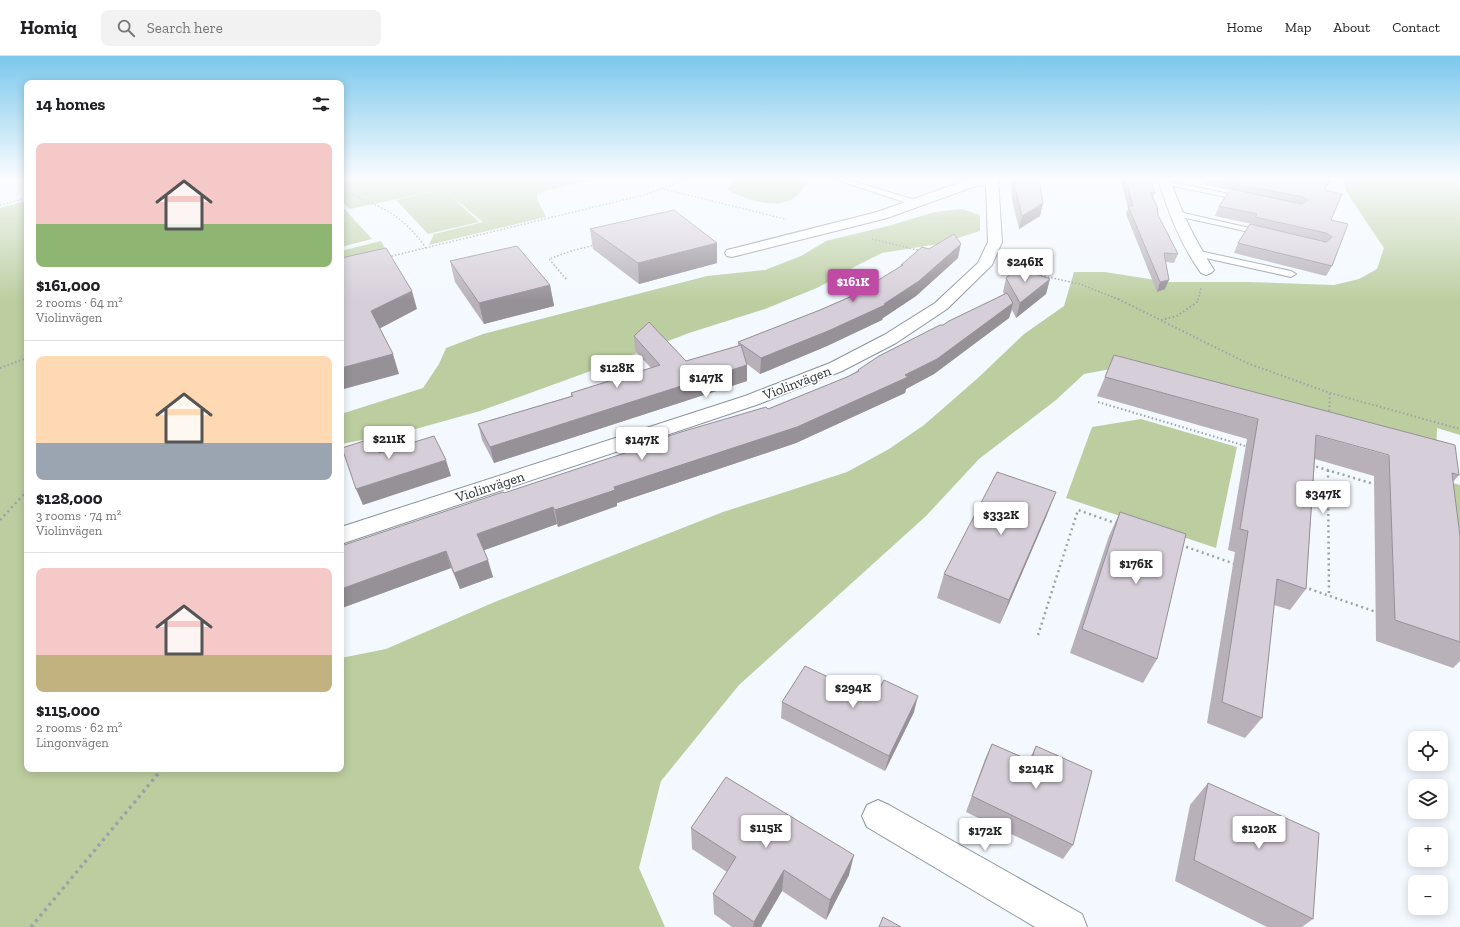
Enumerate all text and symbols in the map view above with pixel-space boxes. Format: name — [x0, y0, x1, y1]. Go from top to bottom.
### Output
search box — [101, 10, 381, 46]
text: Homiq — [20, 16, 77, 39]
icon: search — [115, 17, 137, 39]
text: Search here — [147, 19, 223, 37]
text: Home — [1227, 19, 1263, 36]
text: Map — [1285, 19, 1311, 36]
text: About — [1333, 19, 1370, 36]
text: Contact — [1392, 19, 1440, 36]
icon: filters — [310, 93, 332, 115]
text: 14 homes — [36, 94, 105, 114]
icon: home — [148, 169, 220, 241]
pin: $246K — [997, 249, 1053, 283]
text: $246K — [1007, 254, 1043, 269]
pin: $161K — [825, 269, 881, 303]
text: $161K — [837, 274, 869, 289]
text: $161,000 — [36, 275, 100, 295]
text: 2 rooms · 64 m² — [36, 295, 123, 310]
text: Violinvägen — [36, 310, 102, 325]
pin: $128K — [589, 355, 645, 389]
text: $128K — [600, 360, 634, 375]
street label: Violinvägen — [760, 362, 833, 404]
pin: $147K — [678, 365, 734, 399]
text: $147K — [689, 370, 723, 385]
icon: home — [148, 382, 220, 454]
pin: $211K — [361, 426, 417, 460]
pin: $147K — [614, 427, 670, 461]
text: $211K — [373, 431, 405, 446]
text: $147K — [625, 432, 659, 447]
street label: Violinvägen — [452, 468, 527, 506]
pin: $347K — [1295, 481, 1351, 515]
text: $347K — [1305, 486, 1341, 501]
text: $128,000 — [36, 488, 103, 508]
pin: $332K — [973, 502, 1029, 536]
text: $332K — [983, 507, 1019, 522]
text: 3 rooms · 74 m² — [36, 508, 121, 523]
text: Violinvägen — [36, 523, 102, 538]
pin: $176K — [1108, 551, 1164, 585]
text: $176K — [1119, 556, 1153, 571]
icon: home — [148, 594, 220, 666]
pin: $294K — [825, 675, 881, 709]
text: $294K — [835, 680, 871, 695]
text: $115,000 — [36, 700, 100, 720]
text: 2 rooms · 62 m² — [36, 720, 122, 735]
map controls — [1408, 731, 1448, 915]
button: locate — [1408, 731, 1448, 771]
text: Lingonvägen — [36, 735, 109, 750]
pin: $214K — [1008, 756, 1064, 790]
text: $214K — [1019, 761, 1053, 776]
button: layers — [1408, 779, 1448, 819]
pin: $115K — [738, 815, 794, 849]
pin: $120K — [1231, 816, 1287, 850]
pin: $172K — [957, 818, 1013, 852]
text: $115K — [750, 820, 782, 835]
text: $120K — [1242, 821, 1276, 836]
text: $172K — [968, 823, 1002, 838]
button: + — [1408, 827, 1448, 867]
button: − — [1408, 875, 1448, 915]

